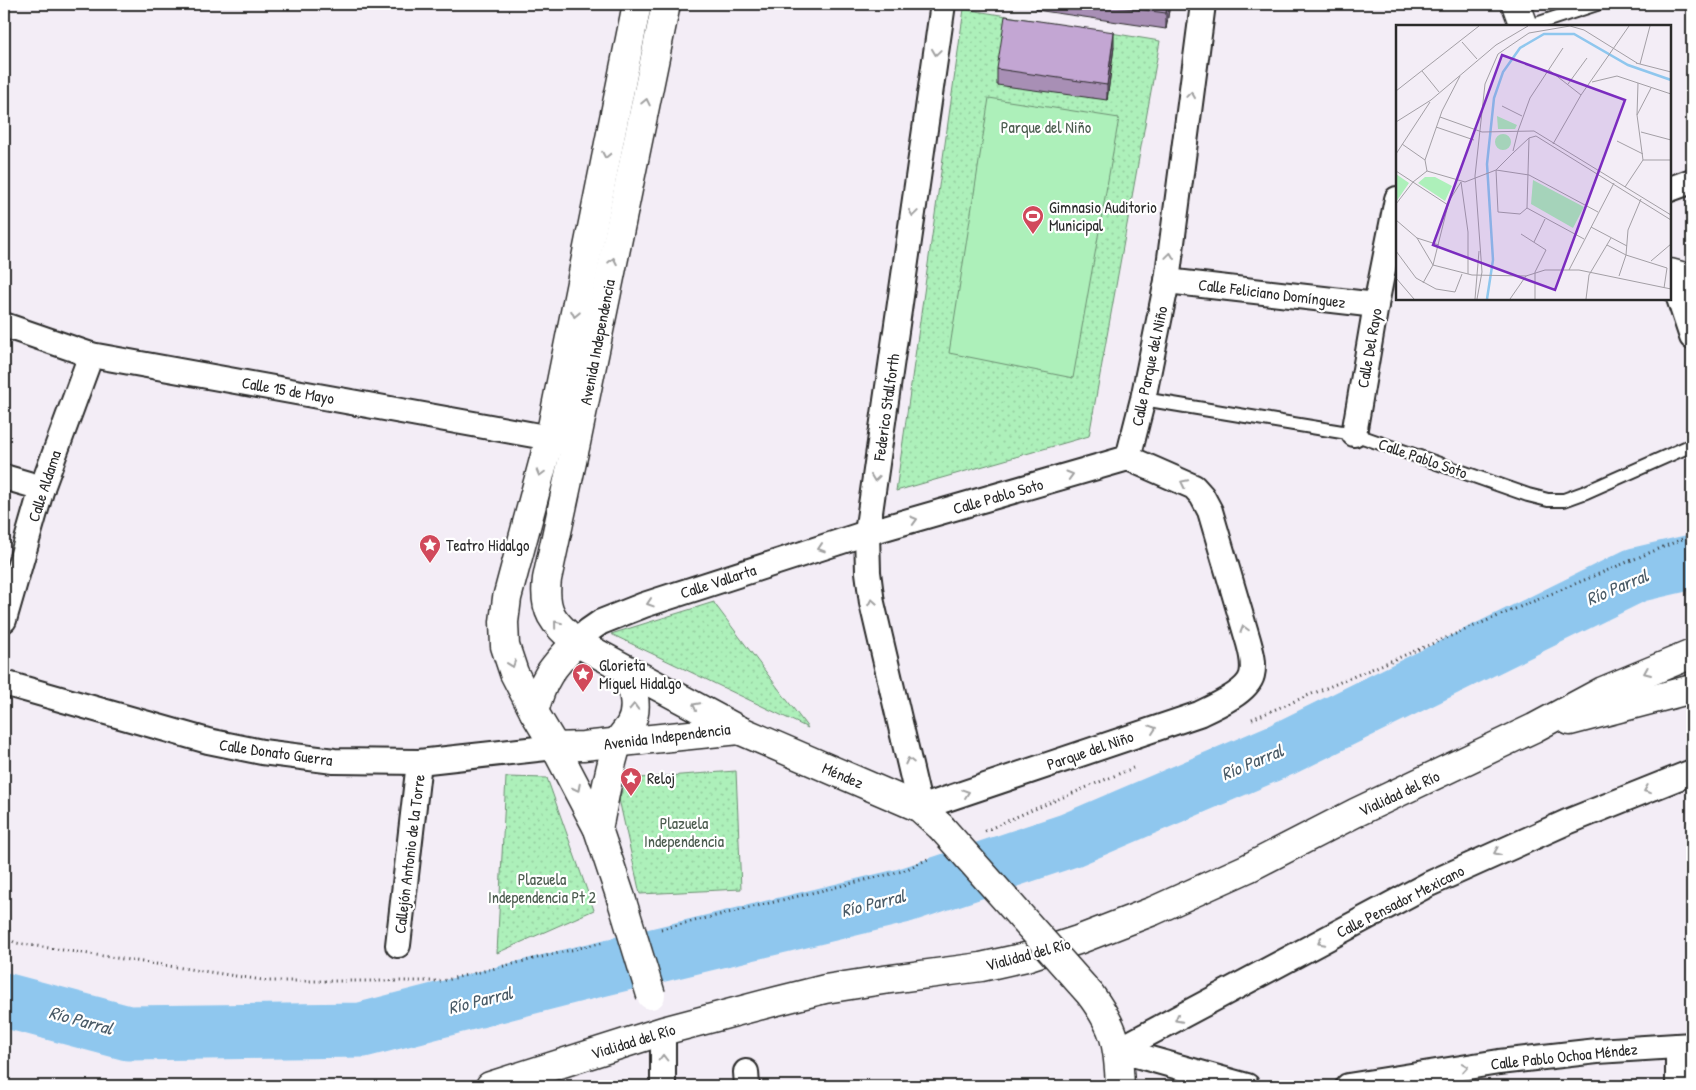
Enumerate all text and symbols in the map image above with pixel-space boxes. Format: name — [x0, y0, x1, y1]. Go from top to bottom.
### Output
inset map — [1396, 25, 1671, 300]
one-way arrow — [932, 48, 942, 56]
one-way arrow — [1186, 91, 1196, 99]
one-way arrow — [640, 98, 651, 107]
park label: Parque del Niño — [1001, 116, 1092, 138]
one-way arrow — [602, 150, 612, 159]
place label: Gimnasio Auditorio Municipal — [1049, 196, 1157, 236]
sports icon: Gimnasio Auditorio Municipal — [1021, 204, 1045, 235]
one-way arrow — [909, 209, 919, 217]
one-way arrow — [1164, 252, 1175, 260]
one-way arrow — [608, 257, 618, 266]
street label: Calle Feliciano Domínguez — [1197, 273, 1347, 313]
street label: Avenida Independencia — [574, 277, 620, 407]
street label: Calle Parque del Niño — [1126, 303, 1173, 428]
street label: Calle Del Rayo — [1351, 306, 1387, 390]
one-way arrow — [570, 309, 580, 318]
street label: Federico Stallforth — [867, 352, 904, 463]
street label: Calle 15 de Mayo — [240, 371, 337, 409]
street label: Calle Pablo Soto — [1376, 433, 1471, 484]
street label: Calle Aldama — [22, 448, 66, 524]
one-way arrow — [536, 468, 546, 476]
one-way arrow — [1066, 470, 1074, 480]
one-way arrow — [871, 473, 881, 482]
street label: Calle Pablo Soto — [950, 473, 1046, 519]
one-way arrow — [1180, 478, 1189, 489]
one-way arrow — [910, 515, 918, 525]
place icon: Teatro Hidalgo — [418, 533, 442, 564]
place label: Teatro Hidalgo — [446, 534, 530, 556]
one-way arrow — [817, 542, 826, 552]
street label: Calle Vallarta — [677, 558, 759, 604]
water label: Río Parral — [1582, 562, 1653, 611]
one-way arrow — [646, 597, 654, 607]
one-way arrow — [868, 598, 878, 607]
one-way arrow — [554, 620, 563, 629]
one-way arrow — [1240, 625, 1250, 634]
place label: Glorieta Miguel Hidalgo — [599, 654, 682, 694]
one-way arrow — [506, 660, 516, 668]
place icon: Glorieta Miguel Hidalgo — [571, 662, 595, 693]
one-way arrow — [1643, 666, 1652, 677]
one-way arrow — [628, 703, 639, 711]
one-way arrow — [692, 703, 701, 713]
street label: Avenida Independencia — [602, 717, 732, 755]
street label: Parque del Niño — [1044, 725, 1137, 775]
one-way arrow — [1148, 725, 1157, 735]
street label: Calle Donato Guerra — [218, 733, 334, 771]
water label: Río Parral — [1217, 737, 1288, 786]
one-way arrow — [904, 756, 915, 765]
street label: Méndez — [819, 757, 867, 794]
street label: Vialidad del Río — [1355, 764, 1444, 821]
place icon: Reloj — [619, 766, 643, 797]
place label: Reloj — [647, 767, 675, 789]
street label: Callejón Antonio de la Torre — [388, 772, 430, 935]
one-way arrow — [571, 782, 581, 791]
one-way arrow — [1643, 784, 1652, 794]
one-way arrow — [961, 788, 970, 798]
park label: Plazuela Independencia — [644, 812, 724, 852]
one-way arrow — [1493, 846, 1502, 857]
street label: Calle Pensador Mexicano — [1332, 859, 1468, 943]
park label: Plazuela Independencia Pt 2 — [488, 868, 597, 908]
water label: Río Parral — [838, 883, 909, 923]
street label: Vialidad del Río — [983, 932, 1073, 976]
one-way arrow — [1317, 936, 1326, 946]
water label: Río Parral — [445, 980, 516, 1020]
water label: Río Parral — [46, 1000, 117, 1041]
one-way arrow — [1174, 1012, 1183, 1022]
street label: Vialidad del Río — [588, 1018, 678, 1064]
street label: Calle Pablo Ochoa Méndez — [1489, 1037, 1639, 1075]
one-way arrow — [658, 1054, 668, 1062]
one-way arrow — [1461, 1063, 1470, 1073]

